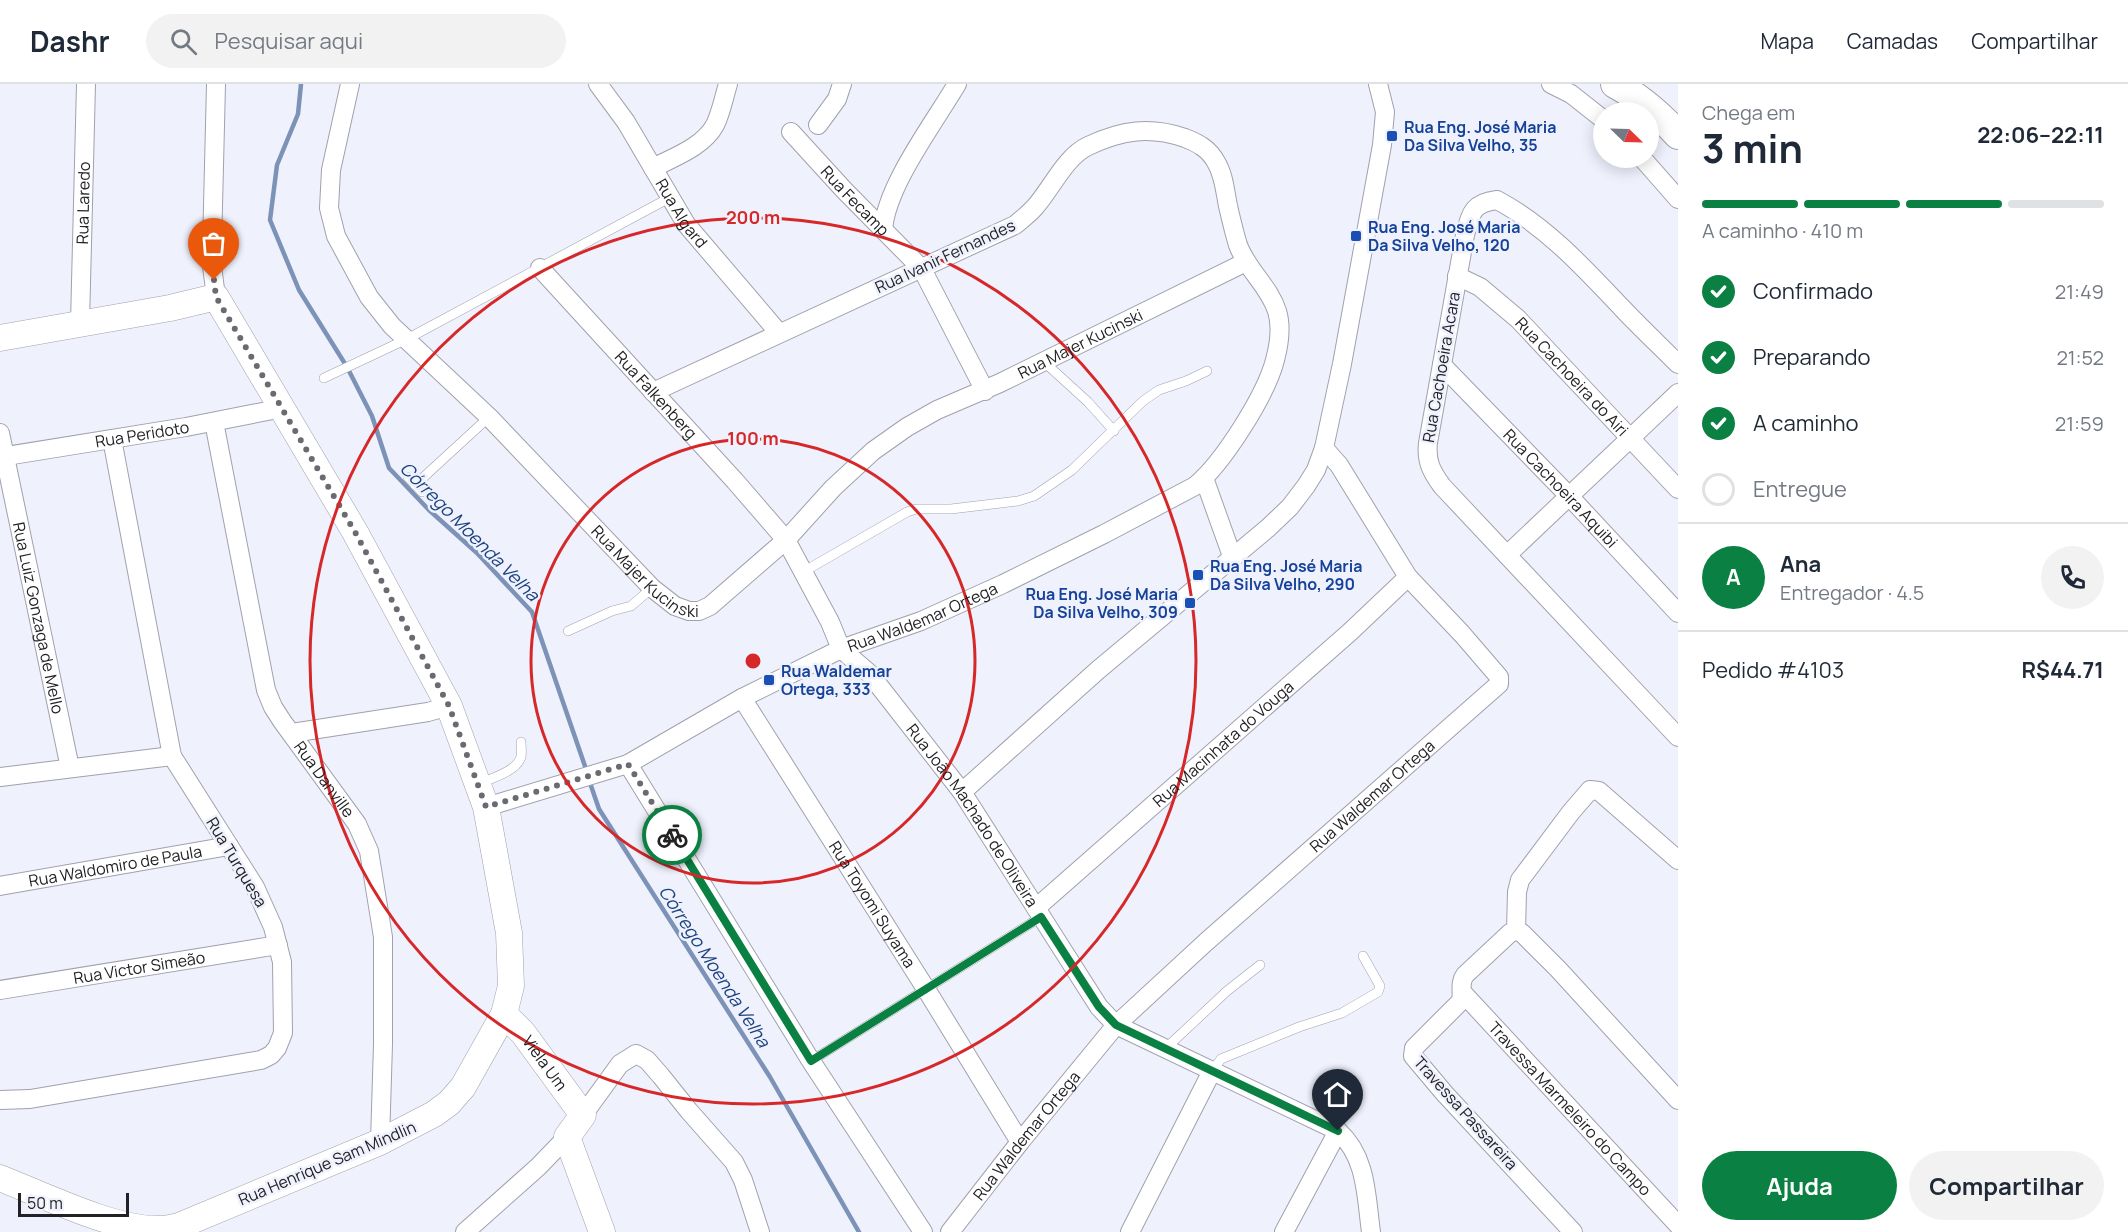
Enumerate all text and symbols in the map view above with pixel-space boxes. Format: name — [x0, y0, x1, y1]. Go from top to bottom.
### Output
search box — [146, 14, 566, 68]
text: Dashr — [30, 22, 110, 60]
icon: search — [167, 25, 200, 58]
text: Pesquisar aqui — [215, 26, 363, 56]
text: Mapa — [1760, 27, 1814, 55]
text: Camadas — [1847, 27, 1938, 55]
text: Compartilhar — [1971, 27, 2098, 55]
text: Chega em — [1702, 99, 1795, 126]
north arrow — [1593, 102, 1659, 168]
map controls — [1593, 102, 1659, 168]
place label: Rua Eng. José Maria Da Silva Velho, 35 — [1404, 116, 1556, 156]
text: 22:06–22:11 — [1977, 120, 2104, 150]
text: 3 min — [1702, 121, 1803, 175]
marker: Rua Eng. José Maria Da Silva Velho, 35 — [1385, 129, 1399, 143]
street label: Rua Laredo — [71, 161, 95, 245]
street label: Rua Fecamp — [816, 161, 894, 241]
street label: Rua Algard — [651, 174, 713, 252]
text: 200 m — [726, 205, 780, 229]
street label: Rua Ivanir Fernandes — [871, 214, 1019, 298]
place label: Rua Eng. José Maria Da Silva Velho, 120 — [1368, 216, 1520, 256]
text: A caminho · 410 m — [1702, 217, 1863, 244]
pin — [188, 218, 239, 280]
icon: bag — [197, 227, 230, 260]
marker: Rua Eng. José Maria Da Silva Velho, 120 — [1349, 229, 1363, 243]
icon: check — [1702, 275, 1735, 308]
text: Confirmado — [1753, 276, 1873, 306]
text: 21:49 — [2055, 278, 2104, 305]
street label: Rua Cachoeira Acara — [1417, 290, 1465, 444]
street label: Rua Majer Kucinski — [1014, 303, 1146, 384]
street label: Rua Cachoeira do Airi — [1511, 312, 1634, 441]
icon: check — [1702, 341, 1735, 374]
text: Preparando — [1753, 342, 1871, 372]
text: 21:52 — [2056, 344, 2104, 371]
street label: Rua Falkenberg — [610, 346, 702, 444]
icon: check — [1702, 407, 1735, 440]
text: A caminho — [1753, 408, 1859, 438]
text: 21:59 — [2055, 410, 2104, 437]
street label: Rua Peridoto — [94, 416, 191, 452]
street label: Rua Cachoeira Aquibi — [1499, 424, 1623, 552]
text: 100 m — [727, 426, 779, 450]
water label: Córrego Moenda Velha — [395, 456, 546, 607]
text: Entregue — [1753, 474, 1847, 504]
street label: Rua Luiz Gonzaga de Mello — [8, 520, 69, 716]
street label: Rua Majer Kucinski — [587, 520, 699, 622]
button: phone — [2041, 546, 2104, 609]
text: Ana — [1780, 549, 1821, 579]
place label: Rua Eng. José Maria Da Silva Velho, 290 — [1210, 555, 1362, 595]
text: A — [1726, 562, 1741, 592]
marker: Rua Eng. José Maria Da Silva Velho, 290 — [1191, 568, 1205, 582]
street label: Rua Waldemar Ortega — [844, 577, 1001, 657]
text: Entregador · 4.5 — [1780, 579, 1924, 606]
place label: Rua Eng. José Maria Da Silva Velho, 309 — [1026, 583, 1178, 623]
marker: Rua Eng. José Maria Da Silva Velho, 309 — [1183, 596, 1197, 610]
centre of rings — [743, 651, 763, 671]
text: Pedido #4103 — [1702, 655, 1844, 685]
text: R$44.71 — [2022, 655, 2104, 685]
place label: Rua Waldemar Ortega, 333 — [781, 660, 892, 700]
marker: Rua Waldemar Ortega, 333 — [762, 673, 776, 687]
street label: Rua Macinhata do Vouga — [1148, 676, 1298, 812]
street label: Rua João Machado de Oliveira — [902, 719, 1043, 911]
street label: Rua Waldemar Ortega — [1305, 735, 1439, 857]
street label: Rua Danville — [289, 736, 360, 822]
courier — [642, 805, 702, 865]
street label: Rua Turquesa — [201, 813, 273, 911]
icon: bike — [656, 819, 689, 852]
street label: Rua Toyomi Suyama — [824, 837, 921, 972]
street label: Rua Waldomiro de Paula — [27, 840, 204, 892]
water label: Córrego Moenda Velha — [654, 881, 777, 1052]
street label: Rua Victor Simeão — [72, 946, 207, 989]
street label: Travessa Marmeleiro do Campo — [1484, 1017, 1656, 1200]
street label: Viela Um — [517, 1031, 572, 1095]
street label: Travessa Passareira — [1409, 1051, 1523, 1175]
street label: Rua Waldemar Ortega — [968, 1066, 1085, 1205]
pin — [1312, 1069, 1363, 1131]
icon: home — [1321, 1078, 1354, 1111]
street label: Rua Henrique Sam Mindlin — [235, 1116, 419, 1210]
button: Ajuda — [1702, 1151, 1897, 1220]
button: Compartilhar — [1909, 1151, 2104, 1220]
scale bar — [18, 1190, 129, 1218]
text: 50 m — [27, 1192, 63, 1214]

